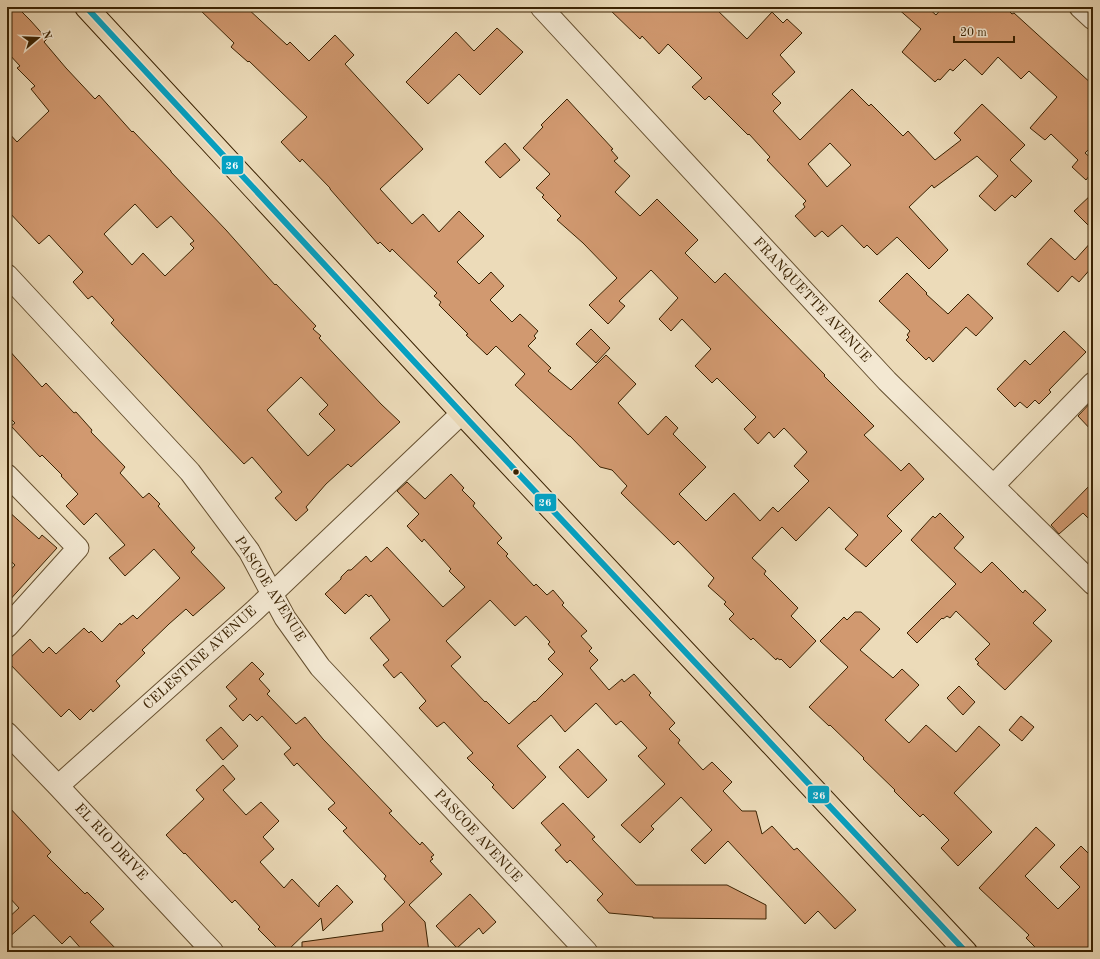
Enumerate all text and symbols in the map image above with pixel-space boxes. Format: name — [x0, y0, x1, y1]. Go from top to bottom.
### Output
north arrow — [18, 18, 58, 58]
scale bar — [954, 18, 1014, 44]
text: 20 m — [960, 27, 987, 39]
text: N — [39, 29, 53, 42]
line badge: 26 — [221, 155, 244, 175]
text: 26 — [226, 161, 238, 172]
street label: FRANQUETTE AVENUE — [751, 235, 873, 365]
unlabelled marker — [511, 467, 521, 477]
line badge: 26 — [534, 493, 557, 512]
text: 26 — [539, 498, 551, 509]
street label: PASCOE AVENUE — [232, 534, 308, 644]
street label: CELESTINE AVENUE — [141, 604, 259, 712]
line badge: 26 — [807, 785, 830, 804]
street label: PASCOE AVENUE — [432, 787, 524, 885]
text: 26 — [813, 791, 825, 802]
street label: EL RIO DRIVE — [72, 801, 150, 883]

